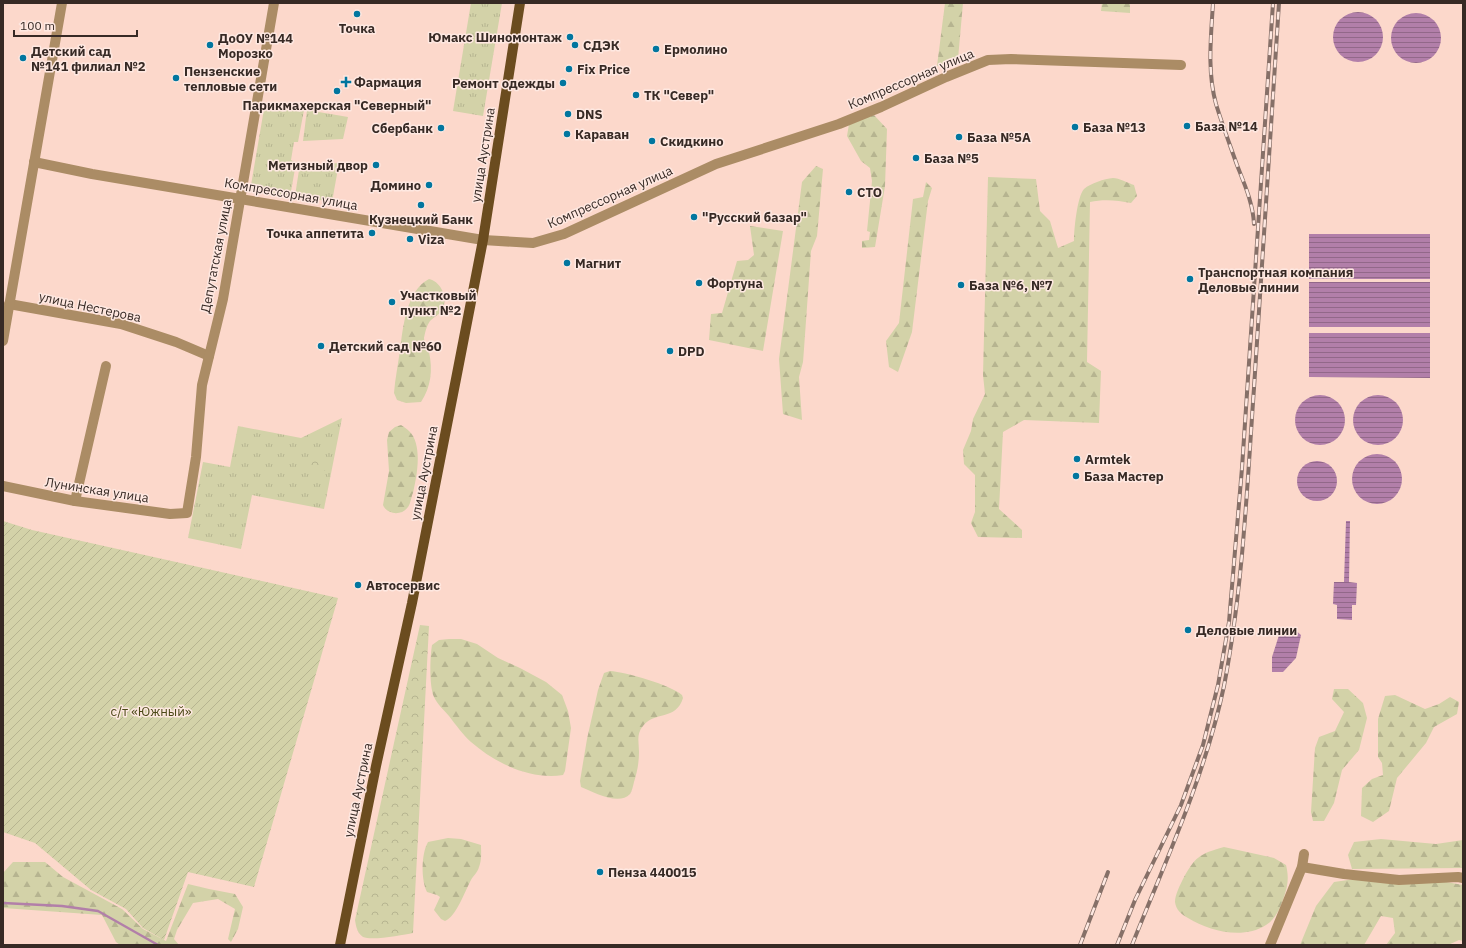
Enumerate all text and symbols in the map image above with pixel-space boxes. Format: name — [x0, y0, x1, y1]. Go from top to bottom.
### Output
marker: Точка — [352, 9, 362, 19]
scale bar — [14, 12, 137, 38]
text: 100 m — [20, 18, 55, 33]
place label: Точка — [339, 20, 375, 37]
place label: Юмакс Шиномонтаж — [428, 29, 562, 46]
place label: ДоОУ №144 Морозко — [218, 30, 293, 62]
marker: Юмакс Шиномонтаж — [565, 32, 575, 42]
place label: СДЭК — [583, 37, 620, 54]
marker: ДоОУ №144 Морозко — [205, 40, 215, 50]
marker: СДЭК — [570, 40, 580, 50]
place label: Ермолино — [664, 41, 728, 58]
place label: Детский сад №141 филиал №2 — [31, 43, 146, 75]
marker: Ермолино — [651, 44, 661, 54]
street label: Компрессорная улица — [845, 45, 977, 113]
marker: Детский сад №141 филиал №2 — [18, 53, 28, 63]
place label: Fix Price — [577, 61, 630, 78]
place label: Пензенские тепловые сети — [184, 63, 277, 95]
marker: Fix Price — [564, 64, 574, 74]
marker: Пензенские тепловые сети — [171, 73, 181, 83]
place label: Фармация — [354, 74, 422, 91]
place label: Ремонт одежды — [452, 75, 555, 92]
marker: Фармация — [341, 77, 351, 87]
marker: Ремонт одежды — [558, 78, 568, 88]
marker: Парикмахерская "Северный" — [332, 86, 342, 96]
place label: ТК "Север" — [644, 87, 714, 104]
marker: ТК "Север" — [631, 90, 641, 100]
place label: Парикмахерская "Северный" — [242, 97, 432, 114]
street label: улица Аустрина — [467, 106, 499, 204]
place label: DNS — [576, 106, 603, 123]
marker: DNS — [563, 109, 573, 119]
place label: База №14 — [1195, 118, 1258, 135]
place label: База №13 — [1083, 119, 1146, 136]
place label: Сбербанк — [372, 120, 433, 137]
marker: База №14 — [1182, 121, 1192, 131]
marker: База №13 — [1070, 122, 1080, 132]
marker: Сбербанк — [436, 123, 446, 133]
place label: Караван — [575, 126, 629, 143]
marker: Караван — [562, 129, 572, 139]
place label: База №5А — [967, 129, 1031, 146]
marker: База №5А — [954, 132, 964, 142]
place label: Скидкино — [660, 133, 724, 150]
marker: Скидкино — [647, 136, 657, 146]
place label: База №5 — [924, 150, 979, 167]
marker: База №5 — [911, 153, 921, 163]
place label: Метизный двор — [268, 157, 368, 174]
marker: Метизный двор — [371, 160, 381, 170]
street label: Компрессорная улица — [545, 162, 675, 232]
street label: Компрессорная улица — [223, 174, 359, 214]
place label: Домино — [371, 177, 421, 194]
marker: Домино — [424, 180, 434, 190]
place label: СТО — [857, 184, 882, 201]
marker: СТО — [844, 187, 854, 197]
street label: Депутатская улица — [197, 198, 235, 314]
marker: Кузнецкий Банк — [416, 200, 426, 210]
place label: "Русский базар" — [702, 209, 807, 226]
place label: Кузнецкий Банк — [369, 211, 473, 228]
marker: "Русский базар" — [689, 212, 699, 222]
place label: Точка аппетита — [266, 225, 364, 242]
marker: Точка аппетита — [367, 228, 377, 238]
place label: Viza — [418, 231, 444, 248]
marker: Viza — [405, 234, 415, 244]
place label: Магнит — [575, 255, 622, 272]
marker: Магнит — [562, 258, 572, 268]
place label: Транспортная компания Деловые линии — [1198, 264, 1353, 296]
marker: Транспортная компания Деловые линии — [1185, 274, 1195, 284]
place label: Фортуна — [707, 275, 763, 292]
place label: База №6, №7 — [969, 277, 1053, 294]
marker: Фортуна — [694, 278, 704, 288]
marker: База №6, №7 — [956, 280, 966, 290]
place label: Участковый пункт №2 — [400, 287, 476, 319]
street label: улица Нестерова — [37, 288, 143, 326]
marker: Участковый пункт №2 — [387, 297, 397, 307]
place label: Детский сад №60 — [329, 338, 442, 355]
marker: Детский сад №60 — [316, 341, 326, 351]
place label: DPD — [678, 343, 705, 360]
marker: DPD — [665, 346, 675, 356]
street label: улица Аустрина — [406, 424, 442, 522]
place label: Armtek — [1085, 451, 1131, 468]
marker: Armtek — [1072, 454, 1082, 464]
place label: База Мастер — [1084, 468, 1164, 485]
marker: База Мастер — [1071, 471, 1081, 481]
street label: Лунинская улица — [44, 473, 150, 507]
place label: Автосервис — [366, 577, 440, 594]
marker: Автосервис — [353, 580, 363, 590]
place label: Деловые линии — [1196, 622, 1297, 639]
marker: Деловые линии — [1183, 625, 1193, 635]
park label: с/т «Южный» — [110, 703, 192, 720]
street label: улица Аустрина — [340, 741, 376, 839]
place label: Пенза 440015 — [608, 864, 697, 881]
marker: Пенза 440015 — [595, 867, 605, 877]

